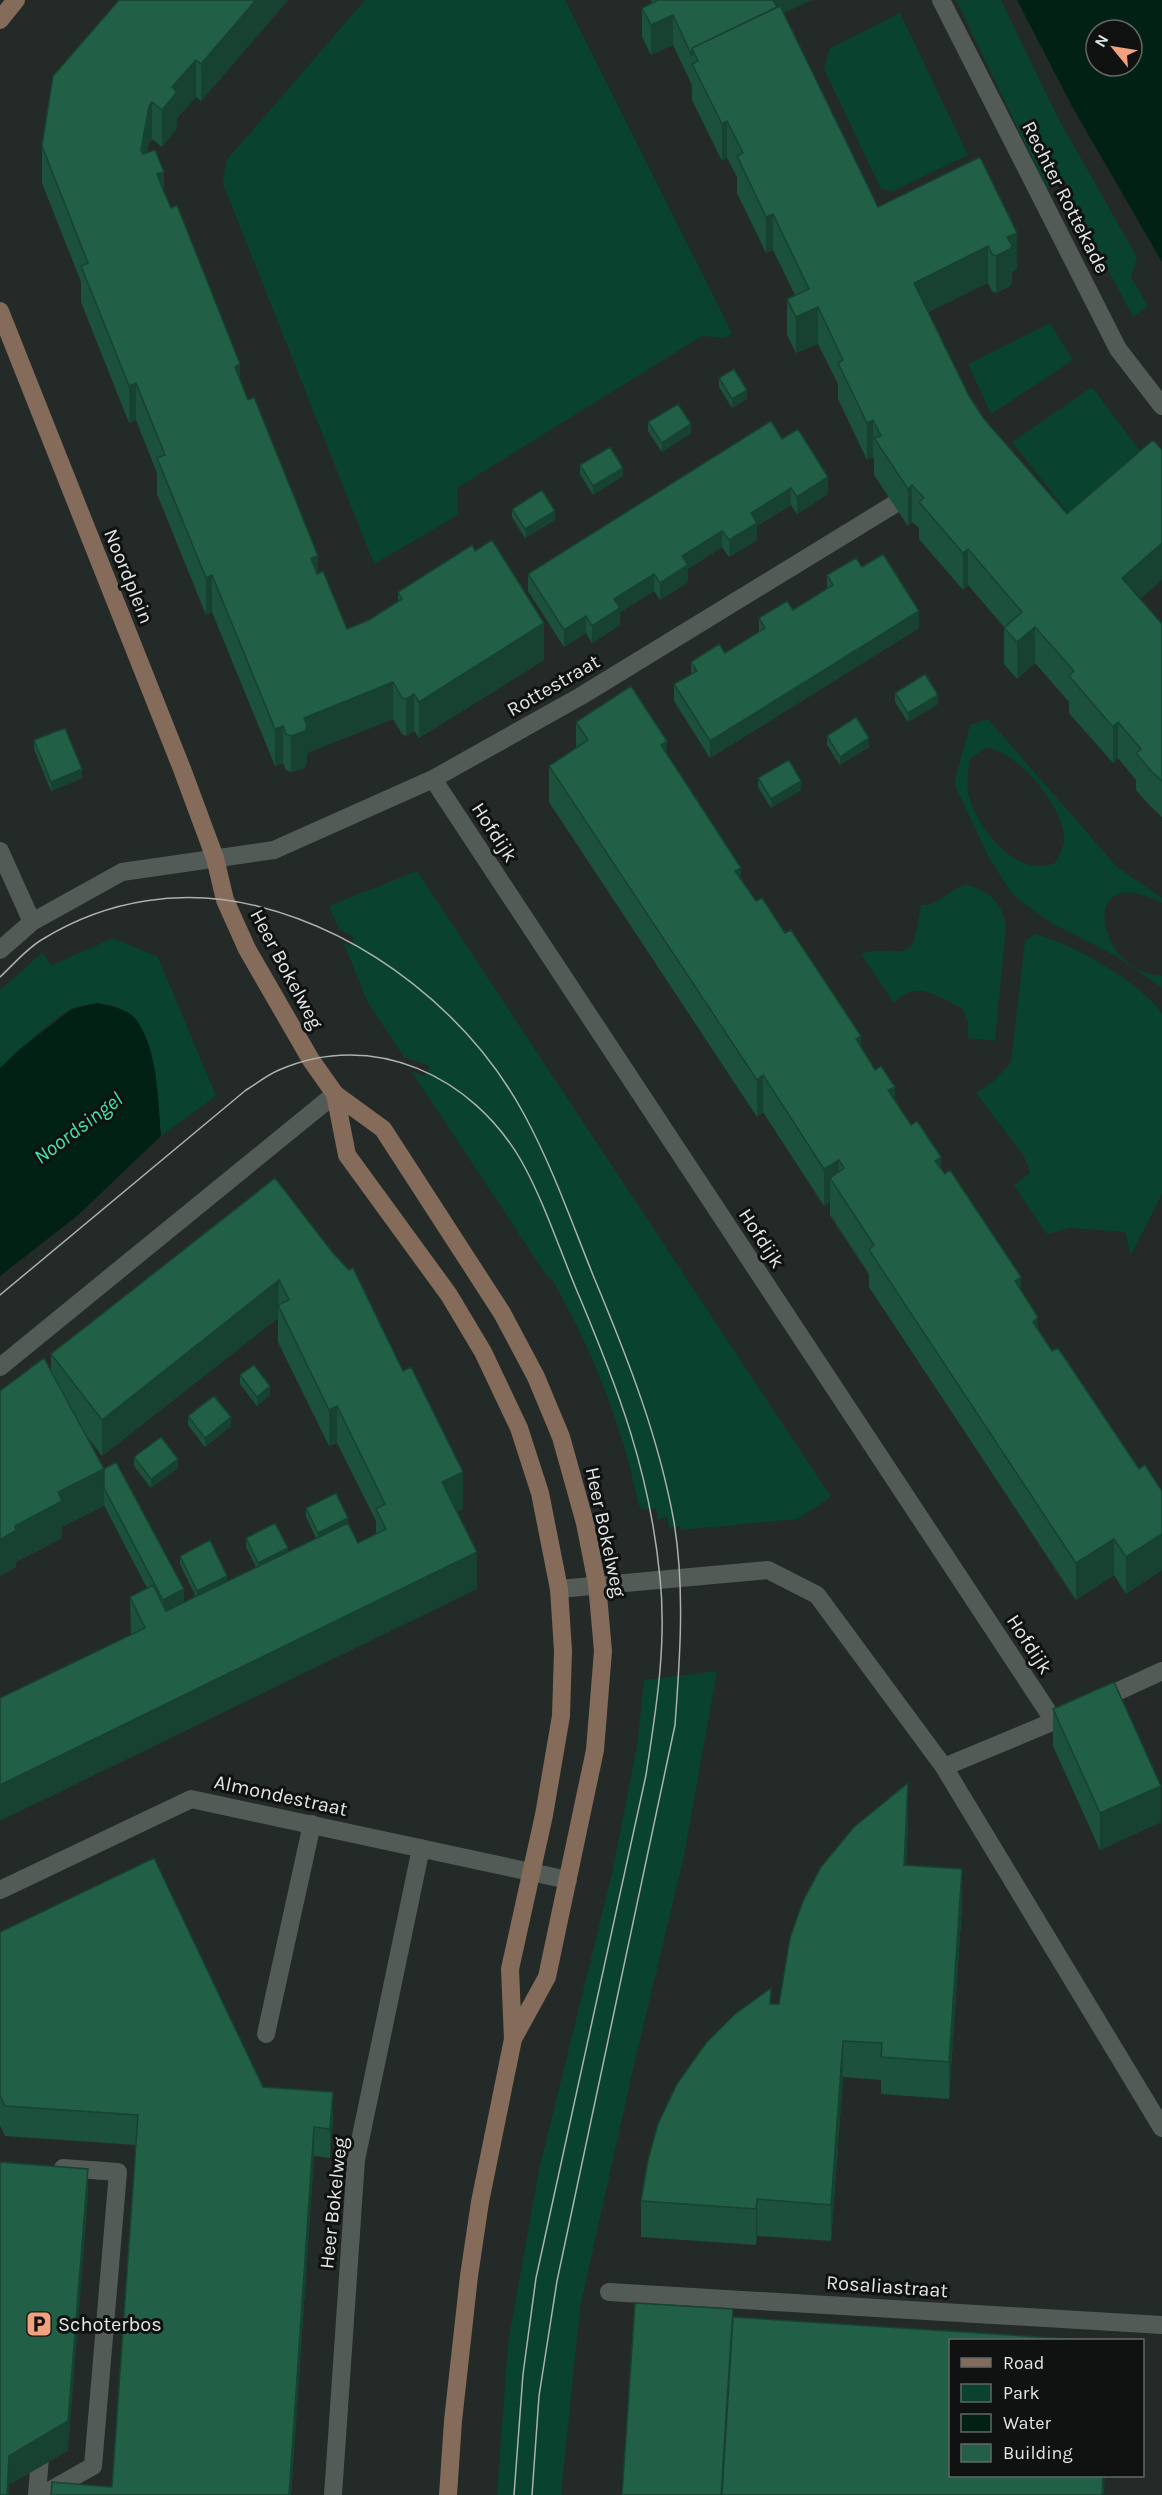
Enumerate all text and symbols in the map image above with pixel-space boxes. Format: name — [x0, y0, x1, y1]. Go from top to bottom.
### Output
north arrow — [1084, 18, 1144, 78]
text: N — [1090, 31, 1113, 50]
street label: Rechter Rottekade — [1017, 117, 1114, 277]
street label: Noordplein — [99, 525, 158, 627]
street label: Rottestraat — [503, 649, 604, 721]
street label: Hofdijk — [467, 798, 522, 866]
street label: Heer Bokelweg — [245, 905, 328, 1033]
water label: Noordsingel — [29, 1087, 127, 1169]
street label: Hofdijk — [734, 1204, 789, 1272]
street label: Heer Bokelweg — [580, 1465, 631, 1599]
street label: Hofdijk — [1002, 1610, 1057, 1678]
street label: Almondestraat — [212, 1770, 350, 1821]
street label: Heer Bokelweg — [315, 2136, 352, 2270]
street label: Rosaliastraat — [825, 2271, 949, 2302]
parking icon: Schoterbos — [24, 2309, 54, 2339]
place label: Schoterbos — [58, 2313, 162, 2336]
legend — [949, 2339, 1144, 2477]
text: Road — [1003, 2352, 1044, 2374]
text: Park — [1003, 2382, 1040, 2404]
text: Water — [1003, 2412, 1051, 2434]
text: Building — [1003, 2442, 1073, 2464]

